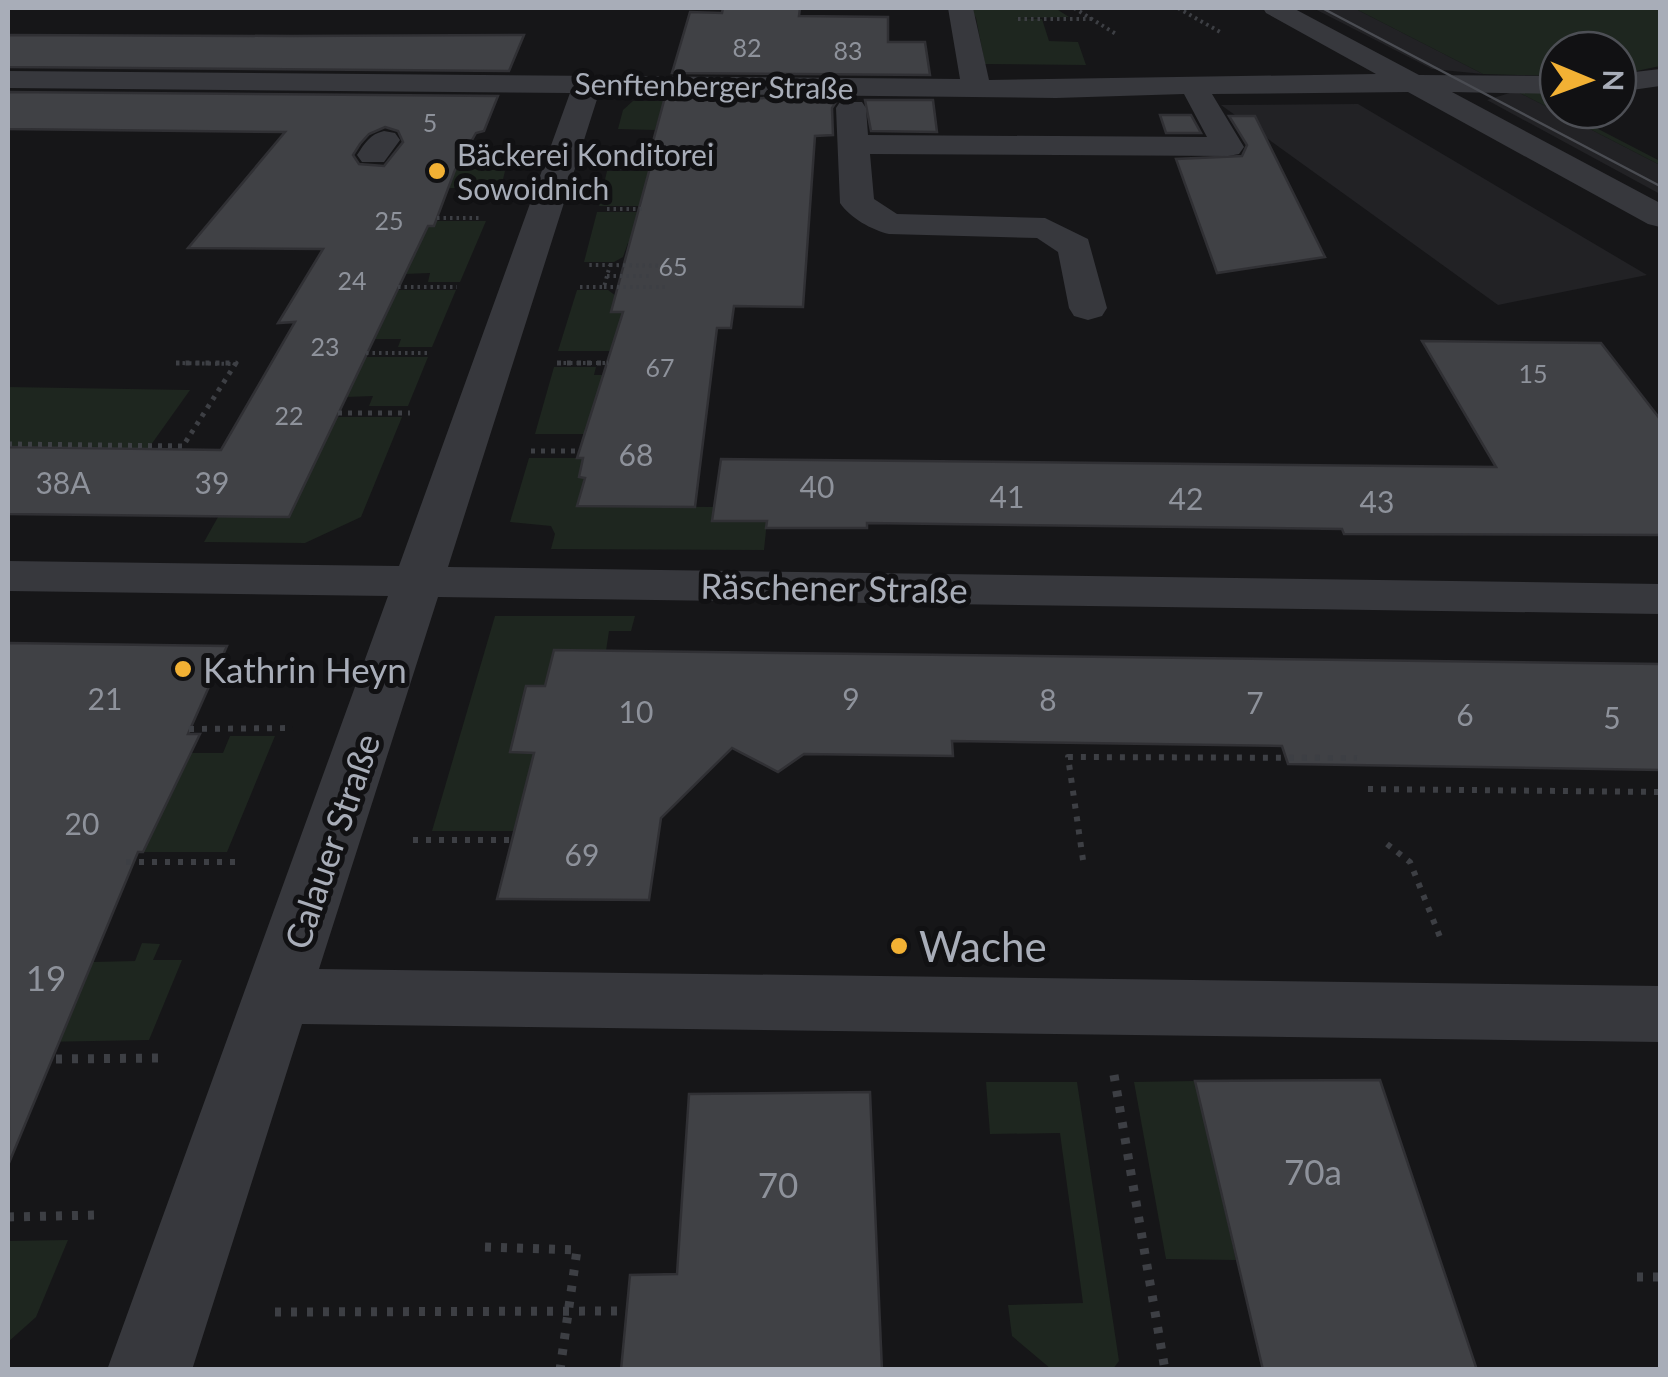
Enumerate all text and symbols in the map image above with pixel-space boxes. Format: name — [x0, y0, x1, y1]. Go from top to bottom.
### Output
north arrow — [1538, 30, 1638, 130]
house number: 82 — [732, 32, 762, 62]
house number: 83 — [833, 35, 863, 65]
street label: Senftenberger Straße — [574, 65, 854, 105]
text: N — [1597, 69, 1631, 92]
house number: 5 — [423, 107, 437, 137]
place label: Bäckerei Konditorei Sowoidnich — [457, 136, 714, 206]
marker: Bäckerei Konditorei Sowoidnich — [426, 160, 448, 182]
house number: 25 — [374, 205, 404, 235]
house number: 65 — [658, 251, 688, 281]
house number: 24 — [337, 265, 367, 295]
house number: 23 — [310, 331, 340, 361]
house number: 67 — [645, 352, 675, 382]
house number: 15 — [1518, 358, 1548, 388]
house number: 22 — [274, 400, 304, 430]
house number: 68 — [619, 436, 653, 472]
house number: 38A — [35, 464, 91, 500]
house number: 39 — [195, 464, 229, 500]
house number: 40 — [800, 468, 834, 504]
house number: 41 — [990, 478, 1024, 514]
house number: 42 — [1169, 480, 1203, 516]
house number: 43 — [1360, 483, 1394, 519]
street label: Räschener Straße — [700, 564, 968, 610]
place label: Kathrin Heyn — [203, 648, 407, 690]
marker: Kathrin Heyn — [172, 658, 194, 680]
house number: 21 — [88, 680, 122, 716]
house number: 9 — [842, 680, 860, 716]
house number: 8 — [1039, 681, 1057, 717]
house number: 7 — [1246, 684, 1264, 720]
house number: 10 — [619, 693, 653, 729]
house number: 6 — [1456, 696, 1474, 732]
house number: 5 — [1603, 699, 1621, 735]
street label: Calauer Straße — [275, 728, 387, 954]
house number: 20 — [65, 805, 99, 841]
house number: 69 — [565, 836, 599, 872]
place label: Wache — [919, 921, 1047, 971]
marker: Wache — [888, 935, 910, 957]
house number: 19 — [26, 956, 66, 998]
house number: 70a — [1284, 1150, 1342, 1192]
house number: 70 — [758, 1163, 798, 1205]

